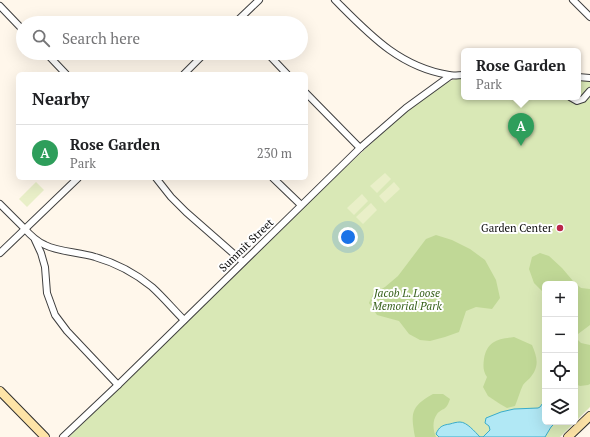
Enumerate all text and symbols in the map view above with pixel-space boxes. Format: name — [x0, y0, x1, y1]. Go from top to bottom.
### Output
search box — [16, 16, 308, 60]
icon: search — [30, 27, 52, 49]
text: Search here — [62, 28, 140, 48]
popup — [461, 48, 581, 100]
text: Rose Garden — [476, 55, 566, 75]
text: Park — [476, 75, 502, 93]
text: Nearby — [32, 87, 90, 110]
pin: A — [508, 113, 534, 146]
text: Rose Garden — [70, 134, 160, 154]
text: A — [40, 144, 50, 162]
text: 230 m — [257, 144, 292, 162]
text: Park — [70, 154, 96, 172]
street label: Summit Street — [216, 215, 276, 275]
place label: Garden Center — [481, 221, 553, 235]
marker: Garden Center — [555, 223, 565, 233]
your location — [338, 227, 358, 247]
map controls — [542, 281, 578, 425]
button: + — [542, 281, 578, 317]
park label: Jacob L. Loose Memorial Park — [371, 286, 442, 313]
button: − — [542, 317, 578, 353]
button: locate — [542, 353, 578, 389]
button: layers — [542, 389, 578, 425]

